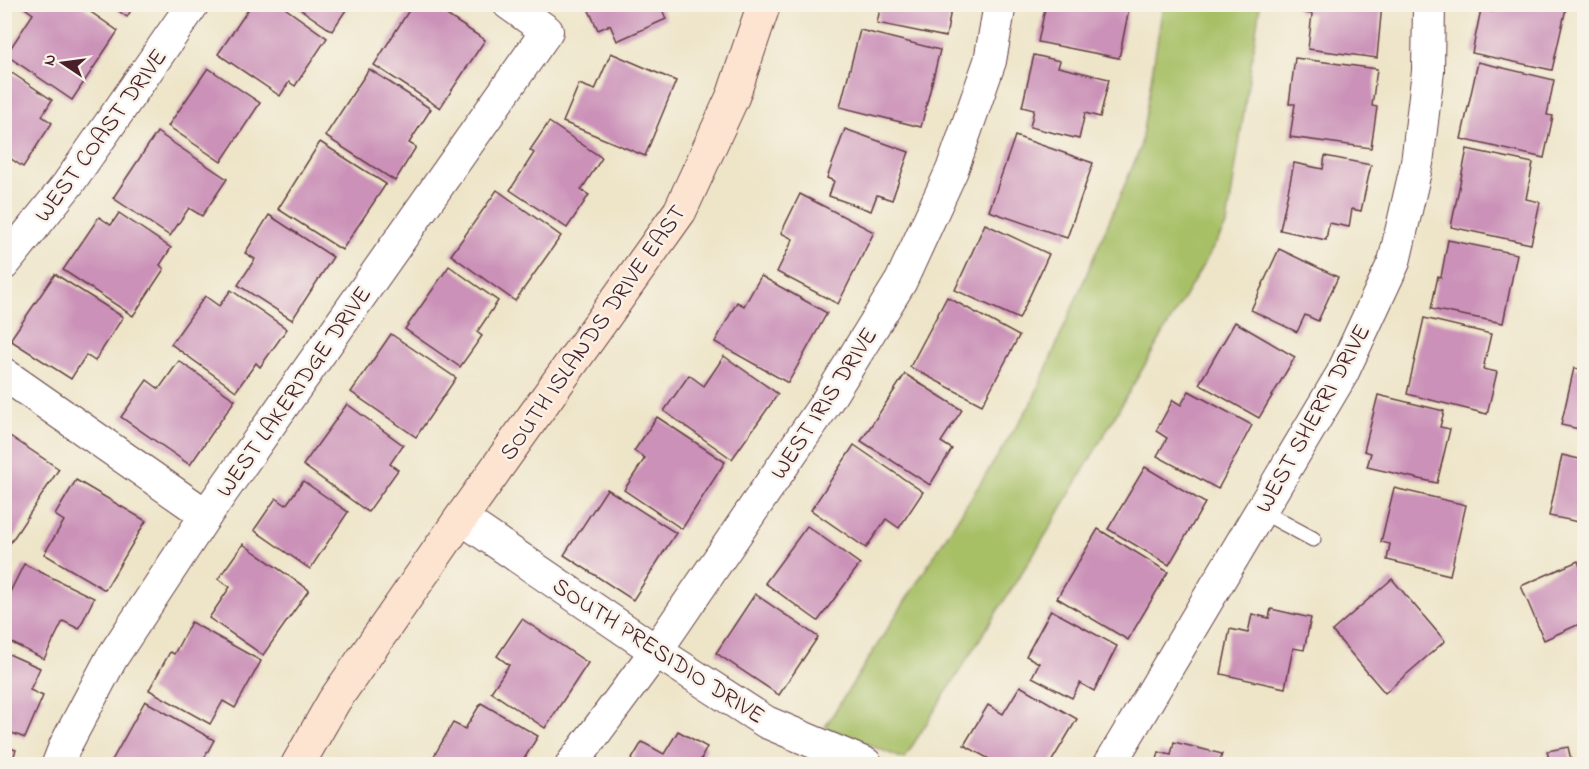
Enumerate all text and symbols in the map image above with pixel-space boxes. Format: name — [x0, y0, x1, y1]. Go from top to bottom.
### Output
north arrow — [33, 33, 93, 93]
street label: WEST COAST DRIVE — [27, 42, 177, 231]
text: N — [37, 52, 63, 68]
street label: SOUTH ISLANDS DRIVE EAST — [492, 198, 696, 469]
street label: WEST LAKERIDGE DRIVE — [209, 280, 381, 505]
street label: WEST SHERRI DRIVE — [1248, 318, 1381, 520]
street label: WEST IRIS DRIVE — [763, 321, 887, 487]
street label: SOUTH PRESIDIO DRIVE — [544, 570, 771, 734]

